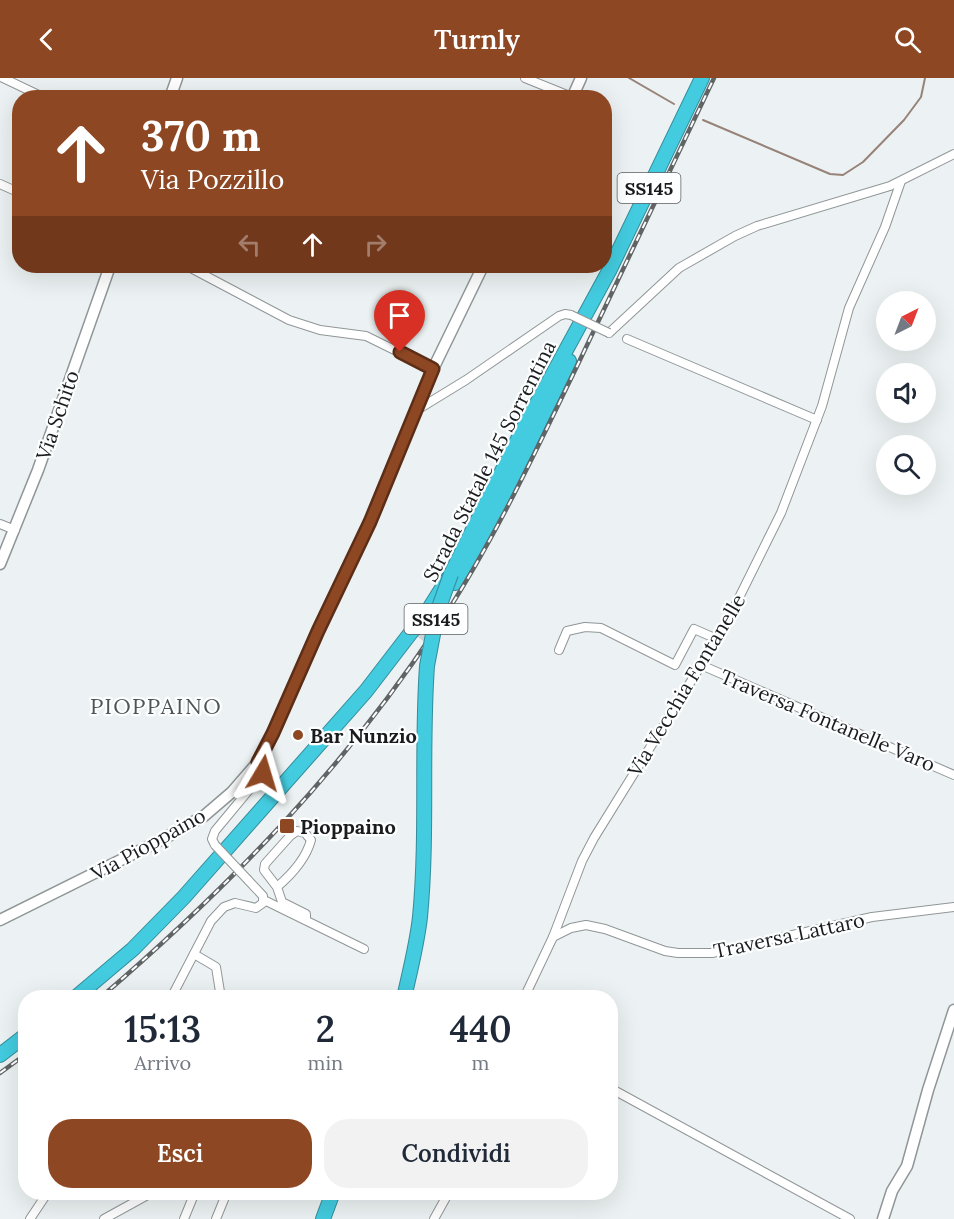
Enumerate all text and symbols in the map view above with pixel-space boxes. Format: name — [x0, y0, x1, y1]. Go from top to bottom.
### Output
text: Turnly — [434, 22, 520, 56]
icon: back — [30, 23, 63, 56]
icon: search — [891, 23, 924, 56]
text: 370 m — [141, 109, 261, 163]
icon: ahead — [42, 114, 120, 192]
text: Via Pozzillo — [141, 162, 284, 196]
road number: SS145 — [618, 173, 680, 203]
icon: left — [233, 228, 266, 261]
icon: ahead — [296, 228, 329, 261]
icon: right — [359, 228, 392, 261]
pin — [374, 290, 425, 352]
north arrow — [876, 291, 936, 351]
map controls — [876, 291, 936, 495]
icon: arrive — [383, 299, 416, 332]
street label: Strada Statale 145 Sorrentina — [417, 336, 561, 586]
button: sound — [876, 363, 936, 423]
street label: Via Schito — [30, 367, 84, 464]
button: search — [876, 435, 936, 495]
street label: Via Vecchia Fontanelle — [621, 589, 750, 782]
road number: SS145 — [404, 604, 468, 634]
street label: Traversa Fontanelle Varo — [717, 663, 939, 777]
district label: PIOPPAINO — [90, 692, 222, 720]
place label: Bar Nunzio — [310, 723, 417, 748]
marker: Bar Nunzio — [291, 728, 305, 742]
position arrow — [231, 741, 295, 805]
street label: Via Pioppaino — [85, 802, 210, 886]
place label: Pioppaino — [300, 814, 396, 839]
marker: Pioppaino — [278, 817, 296, 835]
street label: Traversa Lattaro — [711, 907, 867, 963]
text: 15:13 — [124, 1006, 201, 1052]
text: 2 — [316, 1006, 335, 1052]
text: 440 — [449, 1006, 512, 1052]
text: Arrivo — [134, 1050, 191, 1075]
text: min — [308, 1050, 343, 1075]
text: m — [472, 1050, 490, 1075]
button: Esci — [48, 1119, 312, 1188]
button: Condividi — [324, 1119, 588, 1188]

